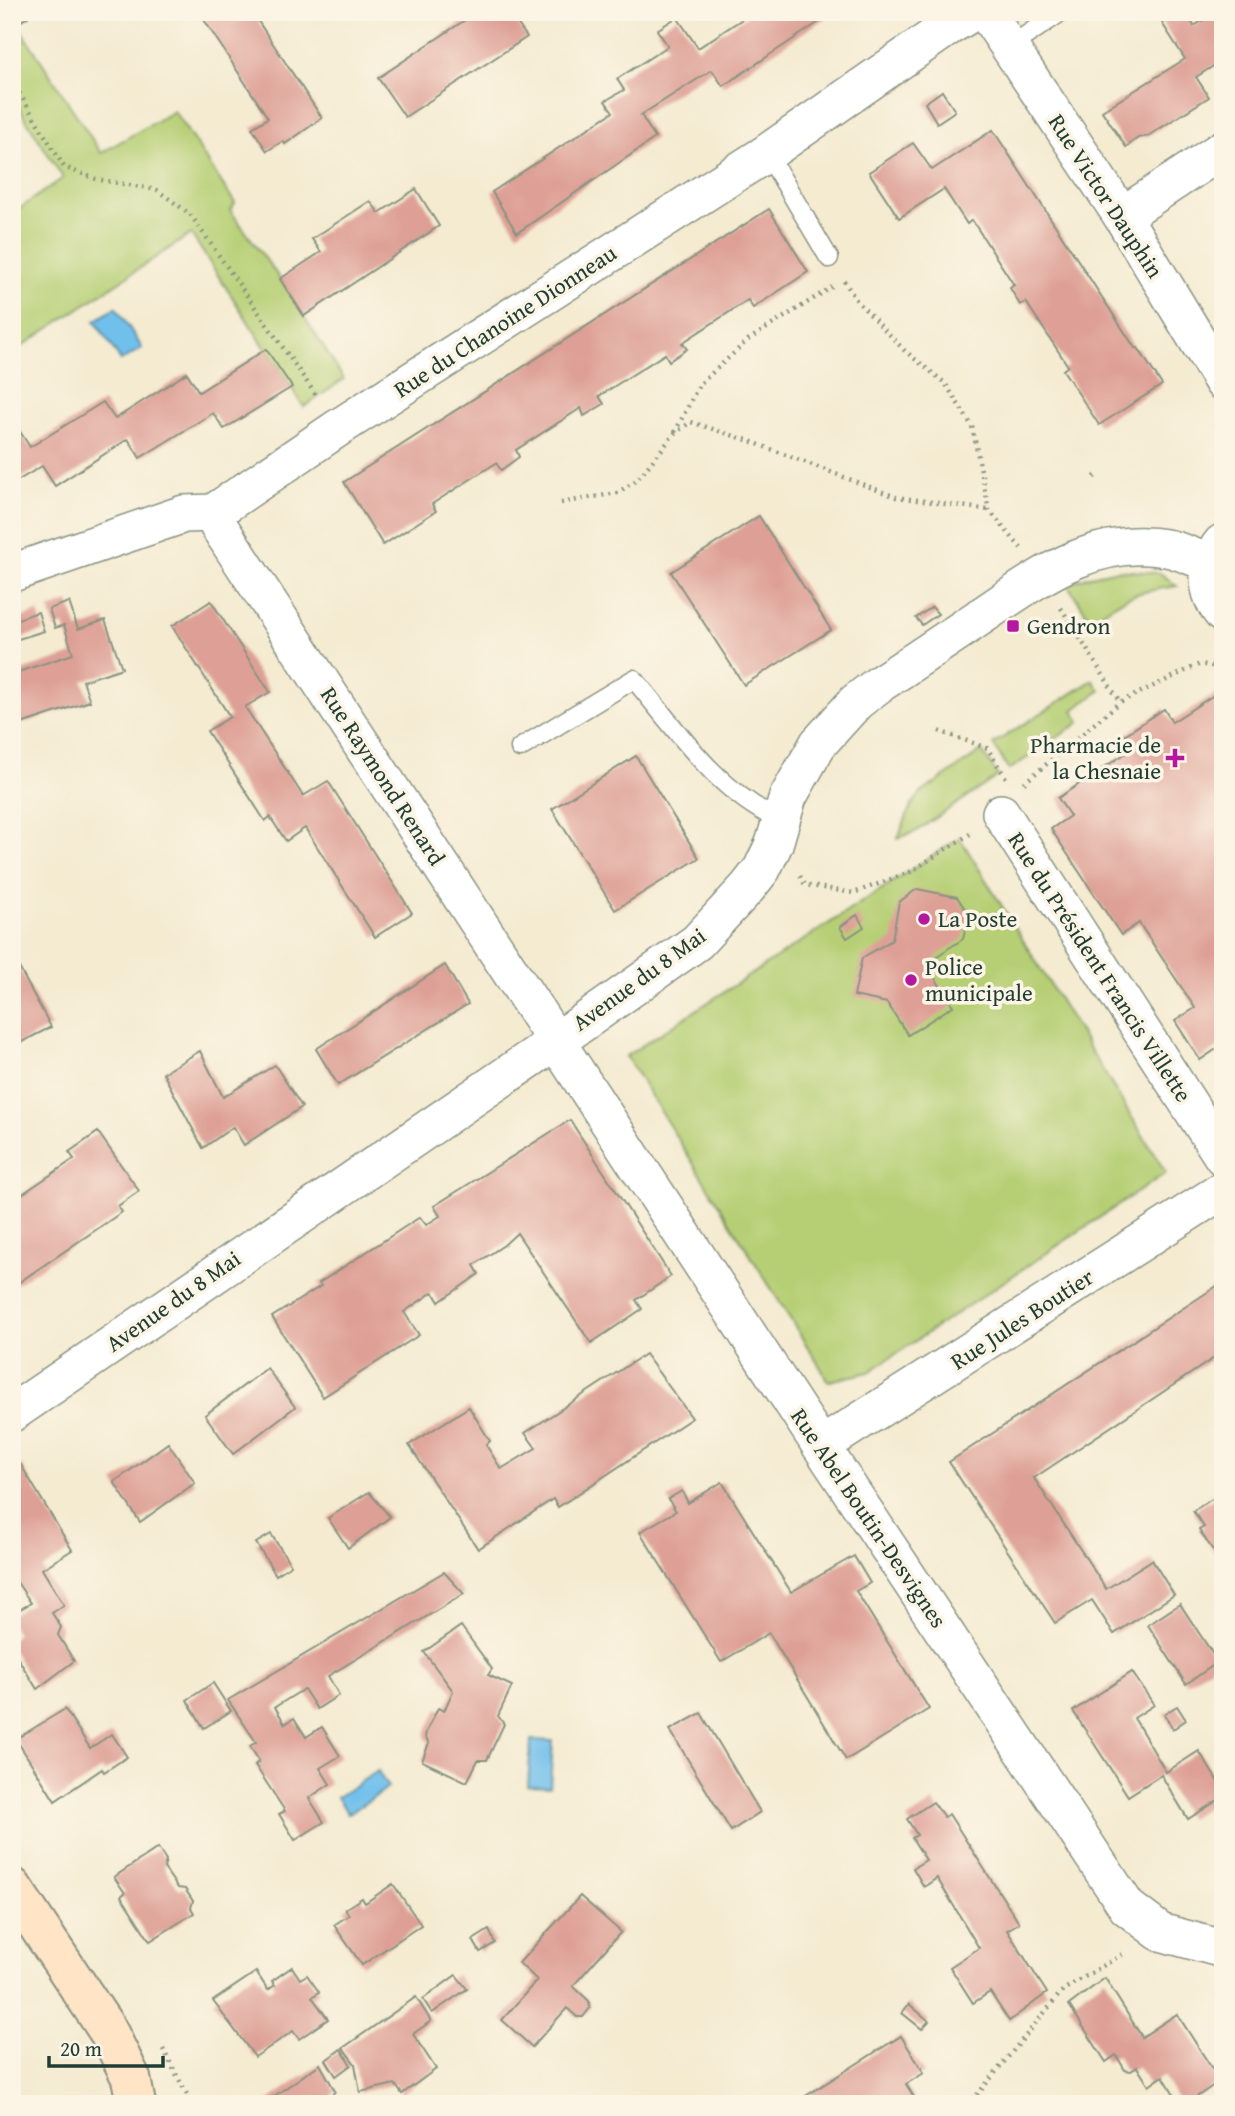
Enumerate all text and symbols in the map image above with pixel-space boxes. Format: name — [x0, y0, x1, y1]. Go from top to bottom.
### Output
street label: Rue Victor Dauphin — [1041, 107, 1172, 284]
street label: Rue du Chanoine Dionneau — [387, 236, 623, 405]
place label: Gendron — [1027, 609, 1110, 642]
marker: Gendron — [1005, 618, 1021, 634]
street label: Rue Raymond Renard — [313, 680, 454, 872]
place label: Pharmacie de la Chesnaie — [1030, 728, 1161, 787]
marker: Pharmacie de la Chesnaie — [1167, 750, 1183, 766]
street label: Rue du Président Francis Villette — [1001, 825, 1200, 1108]
place label: La Poste — [938, 902, 1017, 935]
marker: La Poste — [916, 911, 932, 927]
street label: Avenue du 8 Mai — [565, 919, 712, 1038]
place label: Police municipale — [925, 950, 1033, 1009]
marker: Police municipale — [903, 972, 919, 988]
street label: Avenue du 8 Mai — [99, 1242, 247, 1359]
street label: Rue Jules Boutier — [944, 1260, 1100, 1377]
street label: Rue Abel Boutin-Desvignes — [783, 1401, 955, 1634]
scale bar — [49, 2025, 163, 2069]
text: 20 m — [60, 2033, 102, 2064]

